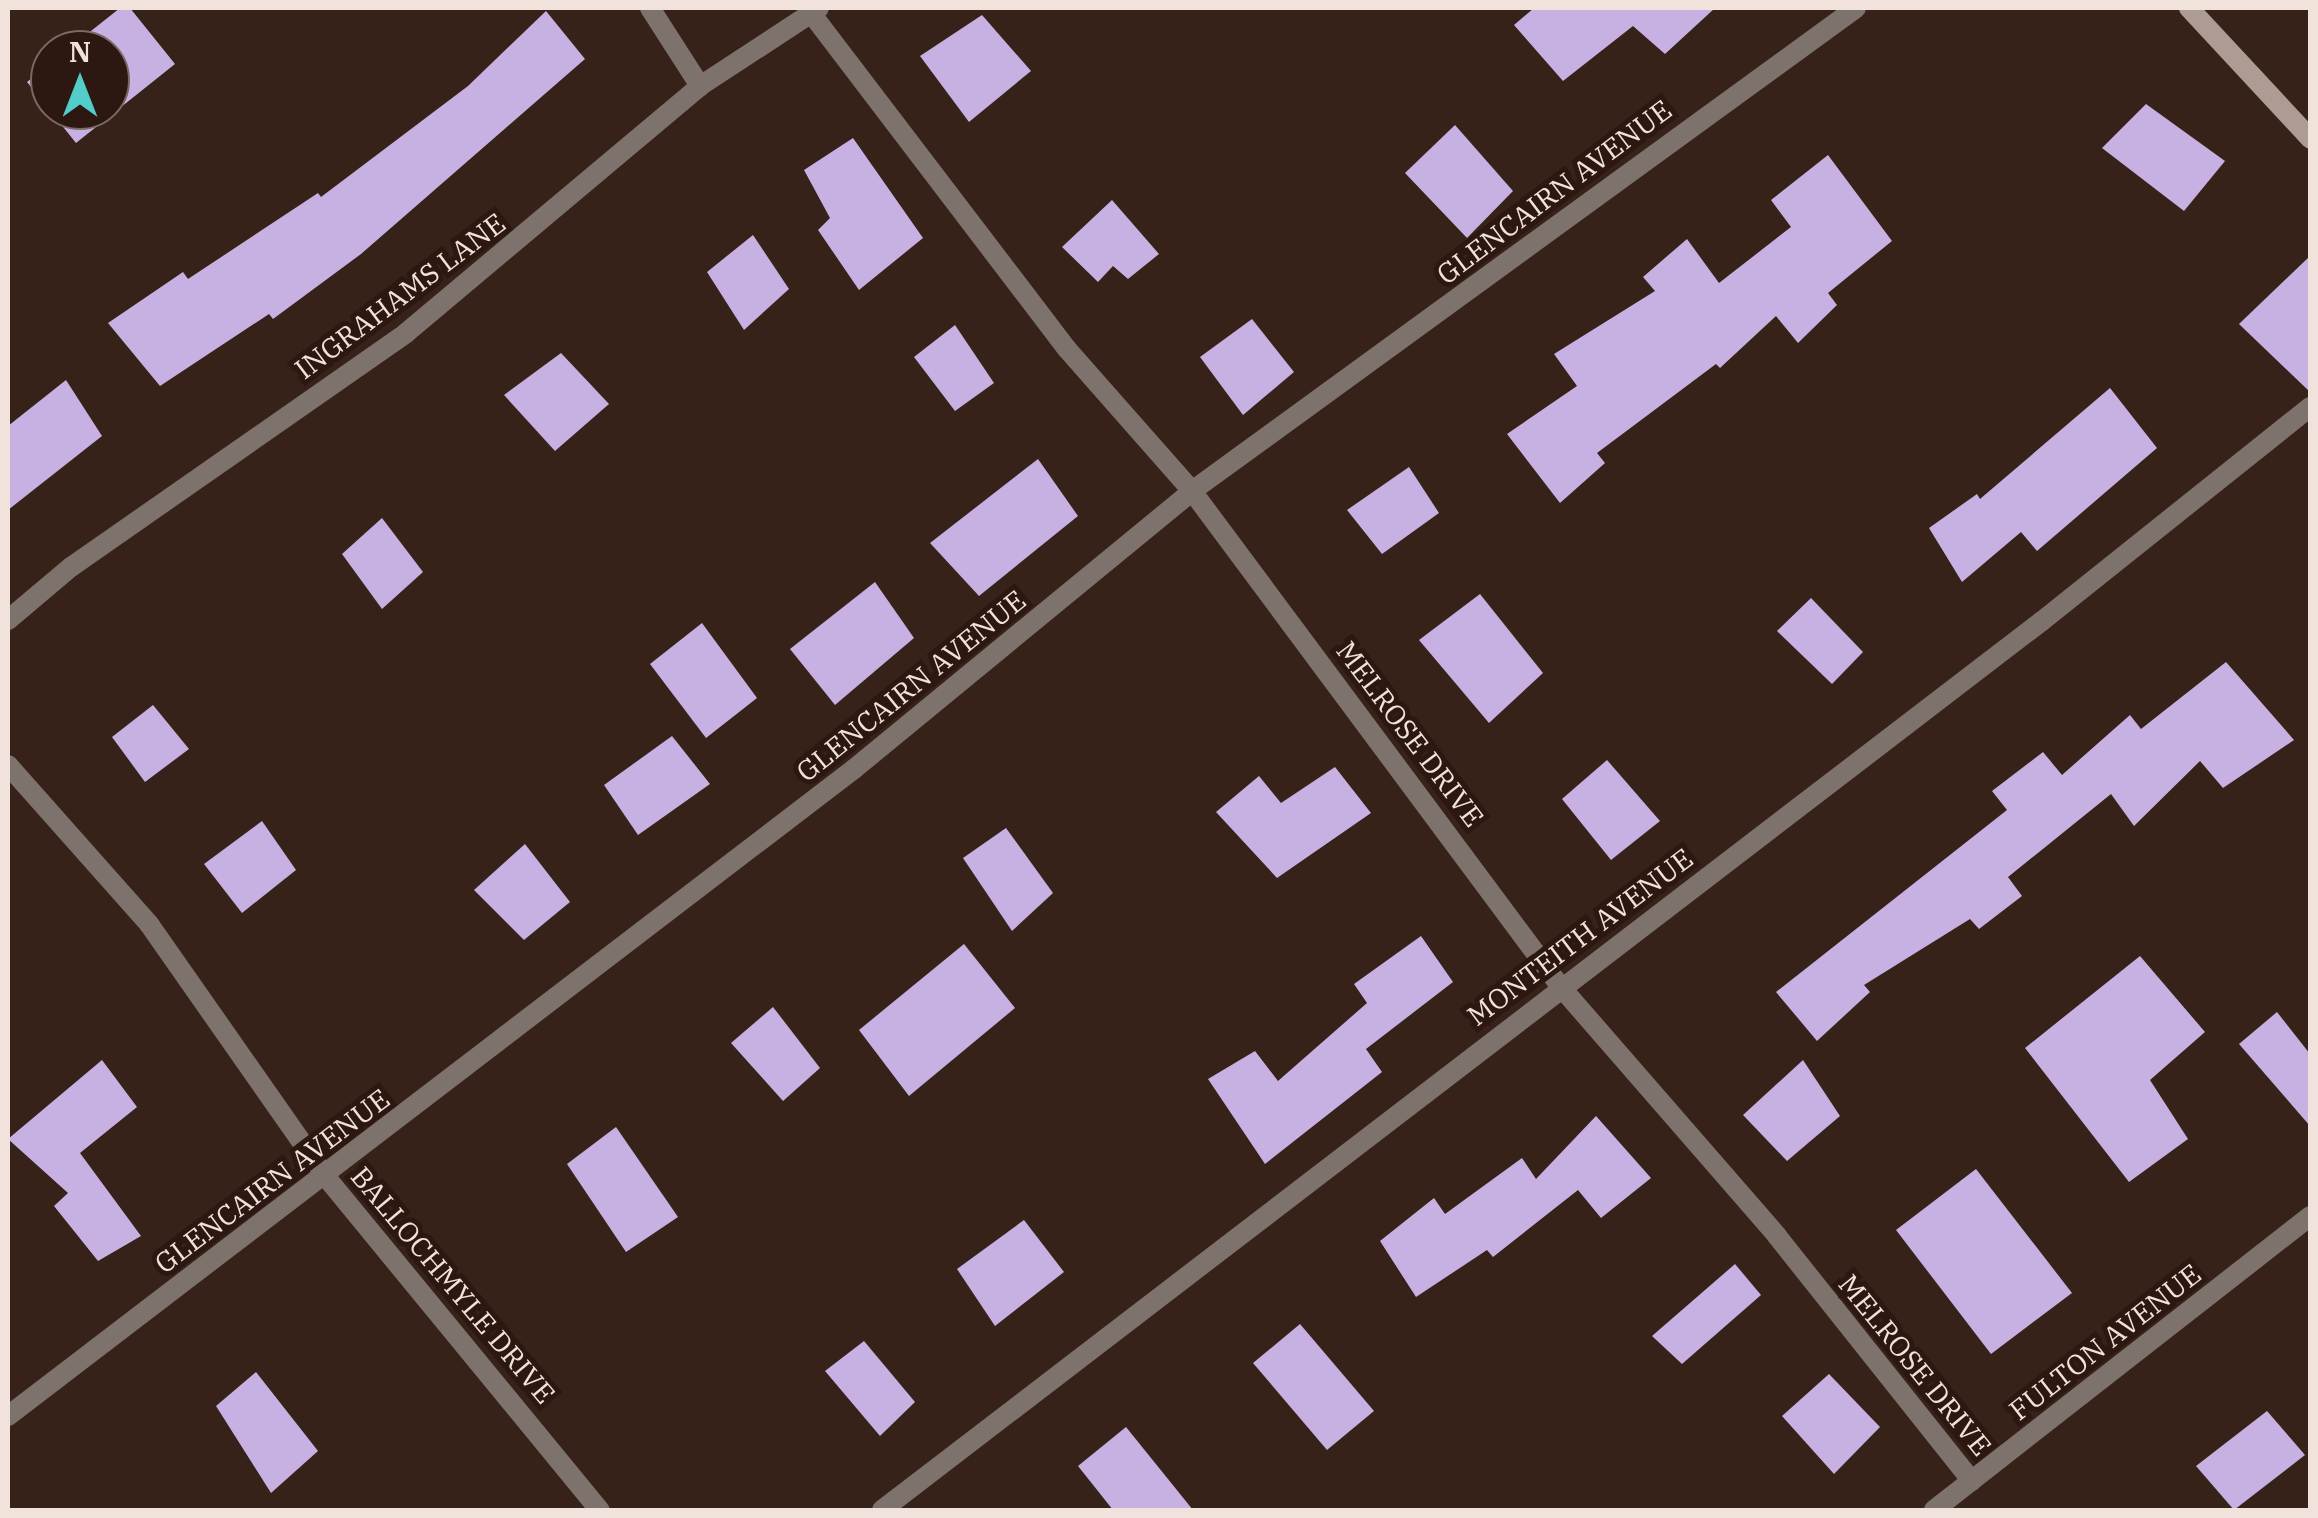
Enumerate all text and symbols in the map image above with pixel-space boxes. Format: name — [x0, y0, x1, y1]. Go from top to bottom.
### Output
north arrow — [30, 30, 130, 130]
text: N — [69, 33, 91, 70]
street label: GLENCAIRN AVENUE — [1430, 93, 1678, 291]
street label: INGRAHAMS LANE — [288, 206, 512, 386]
street label: GLENCAIRN AVENUE — [790, 583, 1032, 789]
street label: MELROSE DRIVE — [1329, 635, 1491, 833]
street label: MONTEITH AVENUE — [1461, 841, 1699, 1033]
street label: GLENCAIRN AVENUE — [148, 1082, 396, 1280]
street label: BALLOCHMYLE DRIVE — [344, 1160, 562, 1410]
street label: FULTON AVENUE — [2003, 1257, 2207, 1427]
street label: MELROSE DRIVE — [1832, 1268, 1998, 1462]

